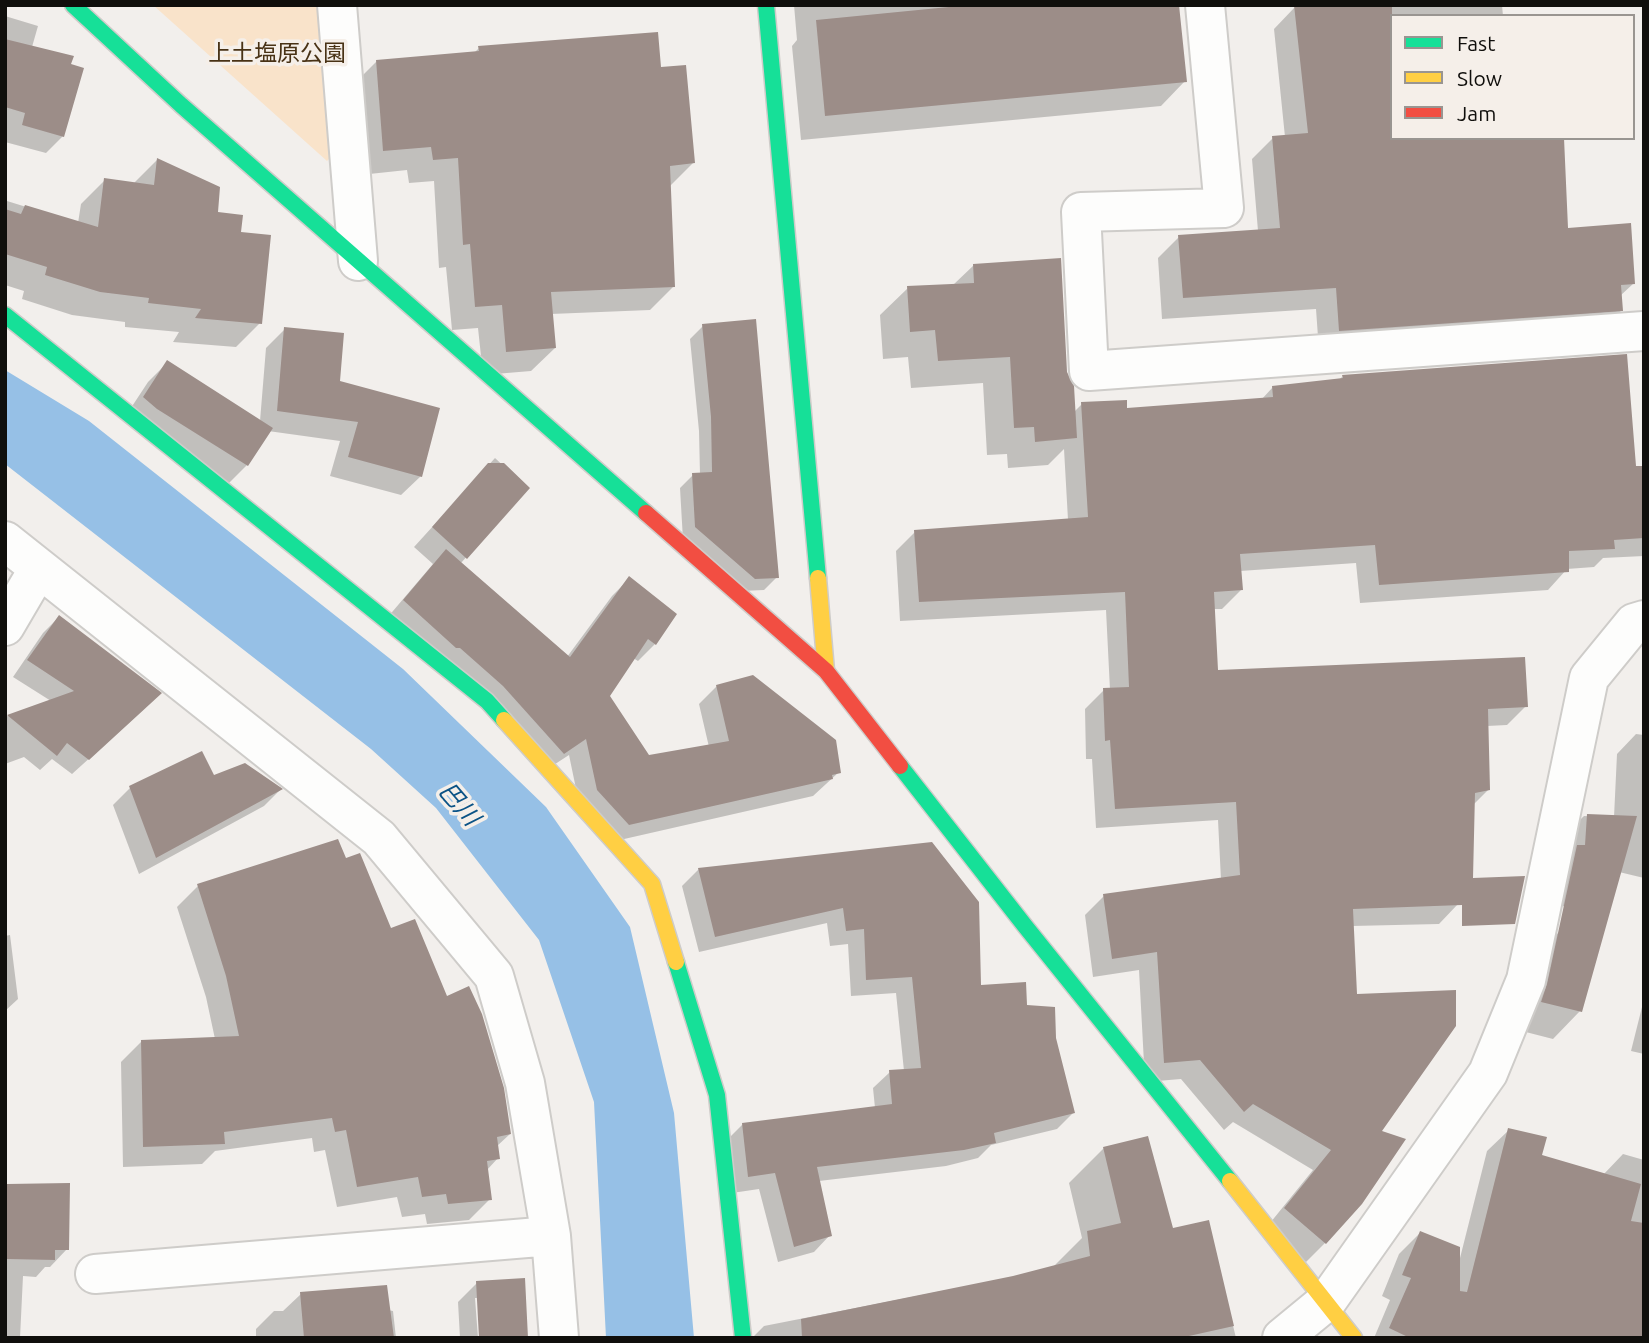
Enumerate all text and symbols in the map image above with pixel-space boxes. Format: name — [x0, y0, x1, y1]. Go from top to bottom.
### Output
legend — [1390, 14, 1635, 140]
text: Fast — [1457, 31, 1495, 55]
park label: 上土塩原公園 — [208, 39, 346, 67]
text: Slow — [1457, 66, 1502, 90]
text: Jam — [1457, 101, 1496, 125]
water label: 巴川 — [432, 776, 486, 832]

